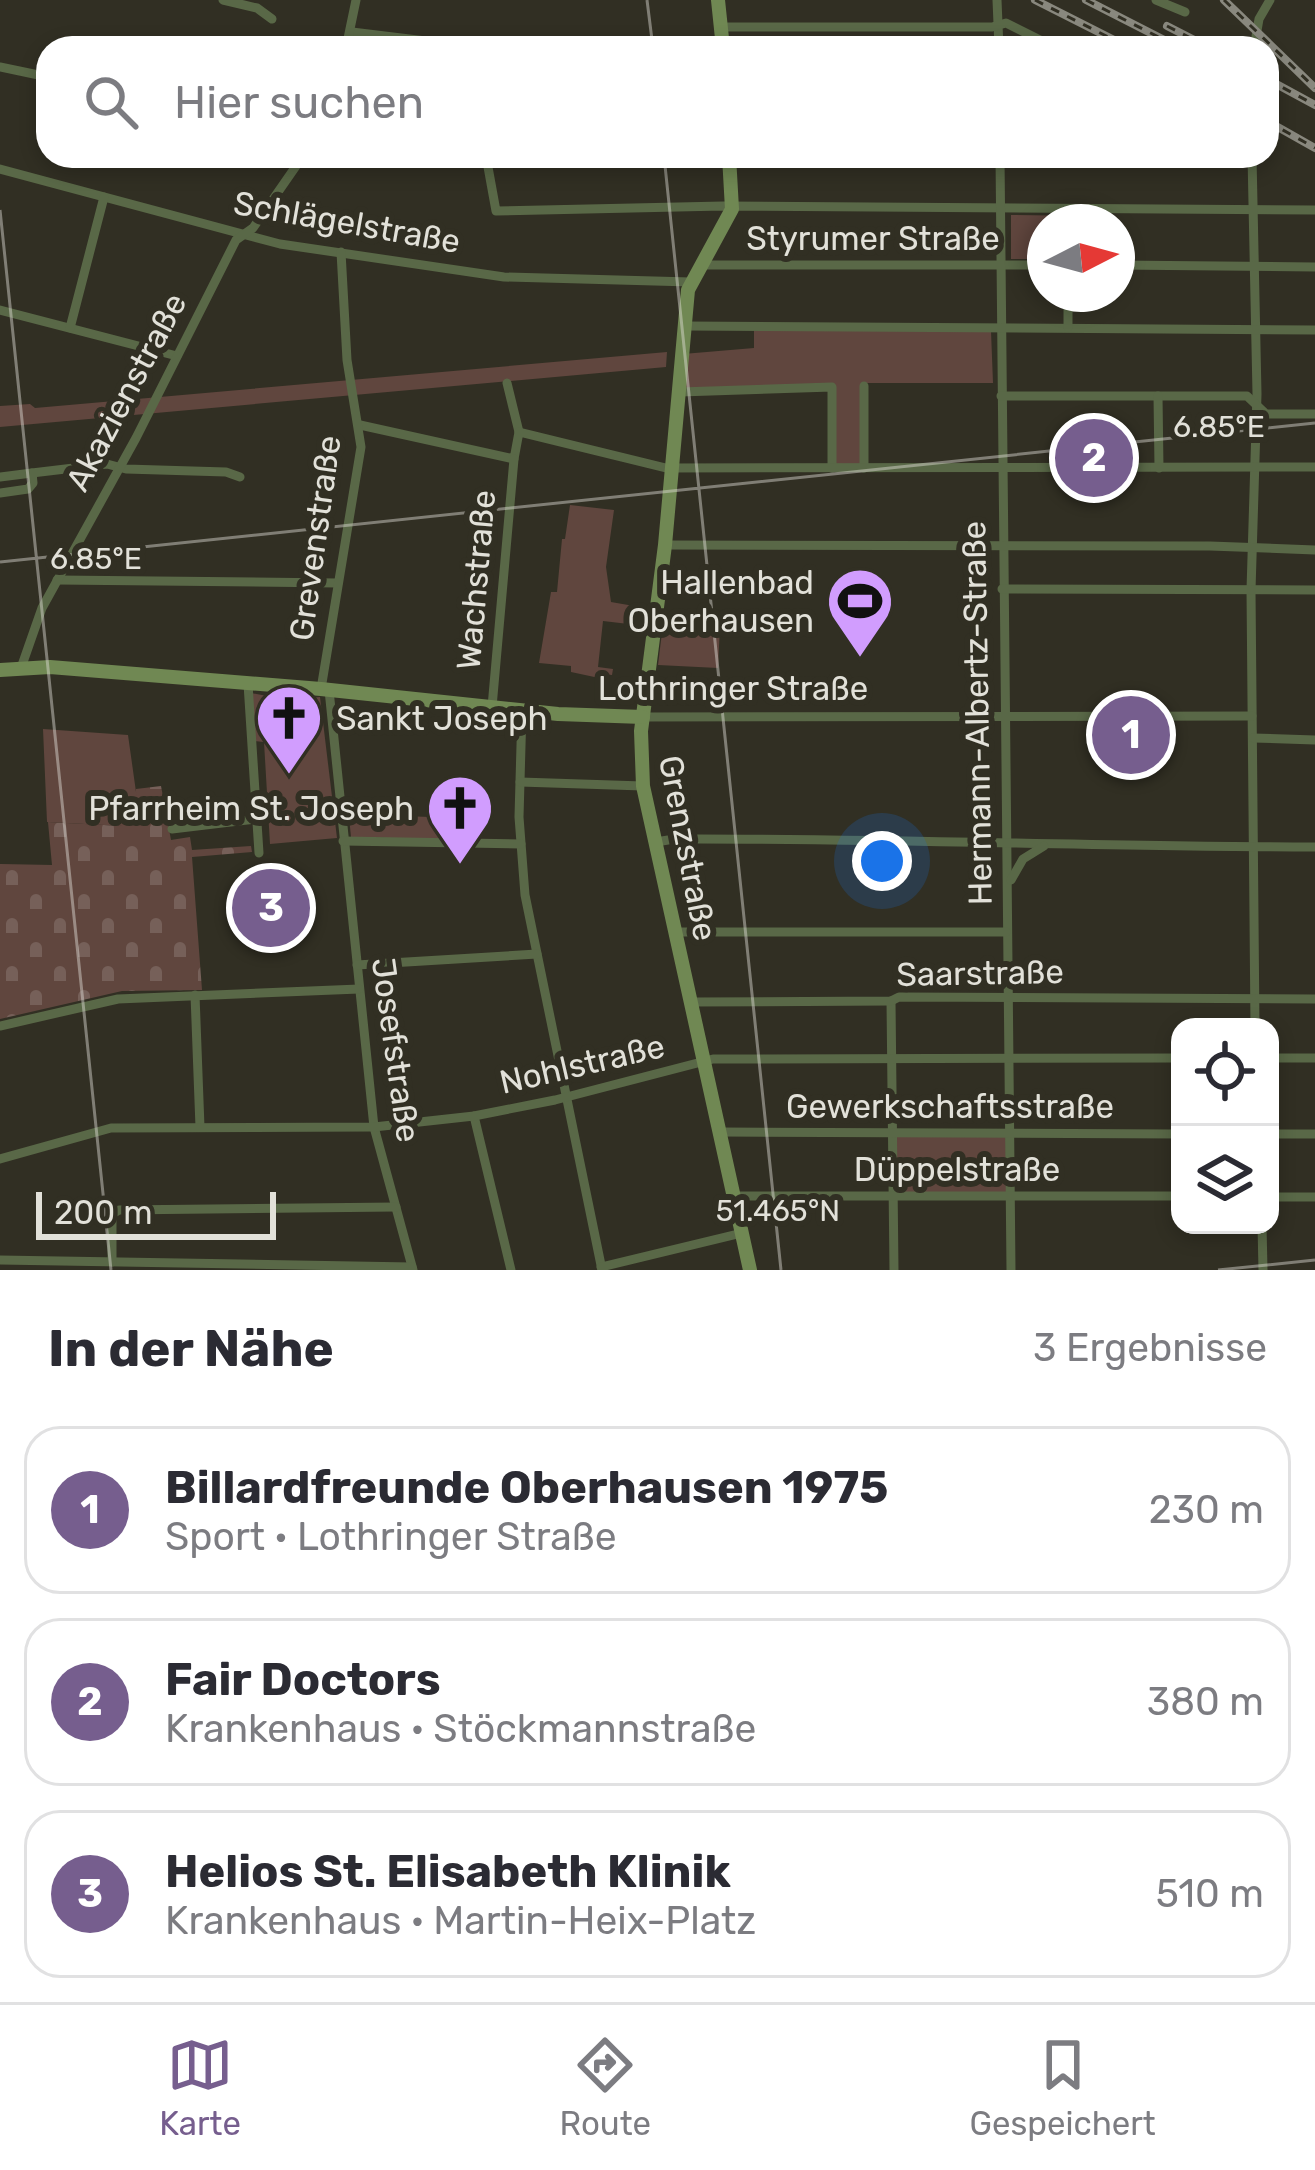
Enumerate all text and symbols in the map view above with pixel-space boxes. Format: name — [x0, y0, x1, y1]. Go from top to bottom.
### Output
search box — [36, 36, 1279, 168]
icon: search — [78, 69, 144, 135]
text: Hier suchen — [174, 76, 424, 129]
street label: Schlägelstraße — [231, 183, 463, 261]
north arrow — [1027, 204, 1135, 312]
street label: Styrumer Straße — [746, 219, 1000, 258]
street label: Akazienstraße — [58, 286, 194, 498]
text: 6.85°E — [1173, 409, 1265, 445]
pin: 2 — [1055, 413, 1133, 503]
street label: Grevenstraße — [281, 433, 349, 643]
street label: Wachstraße — [449, 488, 503, 672]
street label: Hermann-Albertz-Straße — [954, 521, 1000, 905]
text: 6.85°E — [50, 541, 142, 577]
place label: Hallenbad Oberhausen — [628, 563, 814, 640]
sports icon: Hallenbad Oberhausen — [825, 566, 895, 660]
street label: Lothringer Straße — [598, 669, 868, 708]
church icon: Sankt Joseph — [254, 683, 324, 777]
pin: 1 — [1092, 690, 1170, 780]
place label: Sankt Joseph — [336, 699, 548, 738]
street label: Grenzstraße — [651, 752, 725, 944]
church icon: Pfarrheim St. Joseph — [425, 773, 495, 867]
place label: Pfarrheim St. Joseph — [88, 789, 414, 828]
your location — [852, 831, 912, 891]
pin: 3 — [232, 863, 310, 953]
street label: Saarstraße — [896, 952, 1064, 994]
street label: Josefstraße — [364, 955, 428, 1145]
map controls — [1171, 1018, 1279, 1234]
button: locate — [1171, 1018, 1279, 1126]
street label: Nohlstraße — [496, 1026, 668, 1102]
street label: Gewerkschaftsstraße — [786, 1087, 1114, 1126]
button: layers — [1171, 1126, 1279, 1234]
street label: Düppelstraße — [854, 1150, 1060, 1189]
scale bar — [36, 1186, 276, 1239]
text: 200 m — [54, 1193, 153, 1232]
text: 51.465°N — [716, 1193, 840, 1229]
text: In der Nähe — [48, 1318, 334, 1379]
text: 3 Ergebnisse — [1033, 1325, 1267, 1371]
text: Billardfreunde Oberhausen 1975 — [165, 1461, 888, 1514]
text: 1 — [80, 1487, 100, 1533]
text: 230 m — [1149, 1487, 1264, 1533]
text: Sport · Lothringer Straße — [165, 1514, 617, 1560]
text: Fair Doctors — [165, 1653, 441, 1706]
text: 2 — [77, 1679, 103, 1725]
text: 380 m — [1147, 1679, 1264, 1725]
text: Krankenhaus · Stöckmannstraße — [165, 1706, 756, 1752]
text: Helios St. Elisabeth Klinik — [165, 1845, 731, 1898]
text: 3 — [77, 1871, 103, 1917]
text: 510 m — [1156, 1871, 1264, 1917]
text: Krankenhaus · Martin-Heix-Platz — [165, 1898, 756, 1944]
tab: Karte — [159, 2032, 241, 2143]
tab: Route — [559, 2032, 651, 2143]
tab: Gespeichert — [970, 2032, 1156, 2143]

